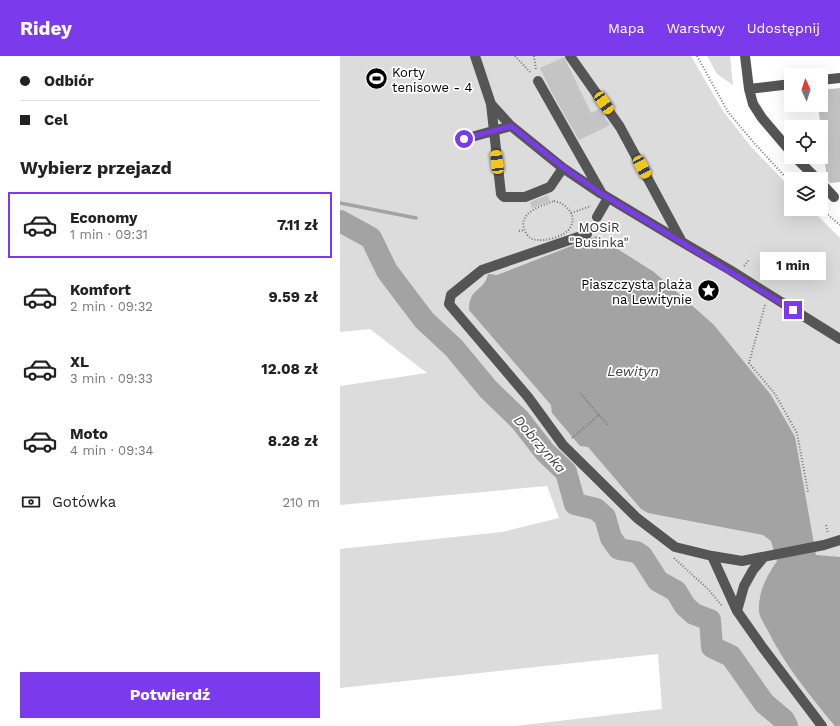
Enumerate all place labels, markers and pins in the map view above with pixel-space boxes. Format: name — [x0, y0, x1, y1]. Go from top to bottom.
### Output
place label: Korty tenisowe - 4 — [392, 65, 473, 95]
sports icon: Korty tenisowe - 4 — [364, 66, 390, 92]
place label: Piaszczysta plaża na Lewitynie — [581, 277, 693, 307]
place icon: Piaszczysta plaża na Lewitynie — [695, 278, 721, 304]

